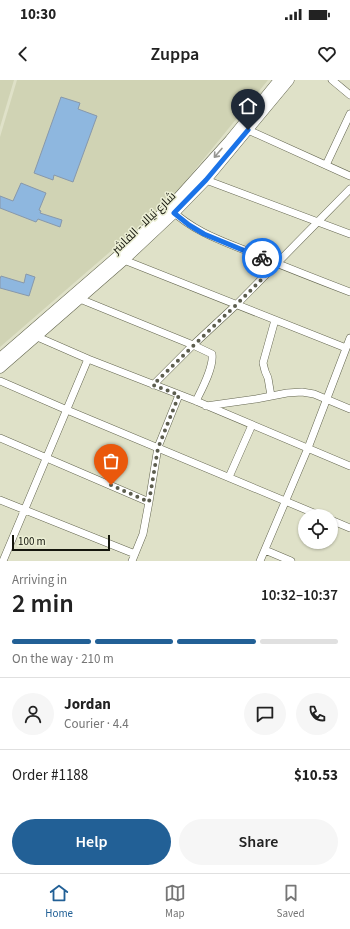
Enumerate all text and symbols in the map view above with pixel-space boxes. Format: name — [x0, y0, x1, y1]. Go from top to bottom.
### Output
text: 10:30 — [20, 4, 56, 25]
text: Zuppa — [151, 42, 199, 67]
icon: back — [12, 43, 34, 65]
icon: heart — [316, 43, 338, 65]
pin — [231, 89, 265, 130]
icon: home — [237, 95, 259, 117]
one-way arrow — [213, 148, 222, 158]
street label: شارع نيالا - الفاشر — [107, 188, 180, 259]
courier — [242, 238, 282, 278]
icon: bike — [251, 247, 273, 269]
pin — [94, 444, 128, 485]
icon: bag — [100, 450, 122, 472]
map controls — [298, 509, 338, 549]
button: locate — [298, 509, 338, 549]
scale bar — [12, 533, 110, 552]
text: 100 m — [18, 534, 46, 549]
text: Arriving in — [12, 571, 67, 589]
text: 2 min — [12, 585, 74, 622]
text: 10:32–10:37 — [261, 585, 338, 606]
text: On the way · 210 m — [12, 650, 114, 668]
button: person — [12, 693, 54, 735]
button: chat — [244, 693, 286, 735]
button: phone — [296, 693, 338, 735]
text: Jordan — [64, 694, 111, 715]
text: Courier · 4.4 — [64, 715, 129, 733]
text: Order #1188 — [12, 765, 88, 786]
text: $10.53 — [294, 765, 338, 786]
button: Help — [12, 819, 171, 865]
button: Share — [179, 819, 338, 865]
tab: Home — [45, 882, 73, 921]
tab: Map — [164, 882, 186, 921]
tab: Saved — [277, 882, 305, 921]

